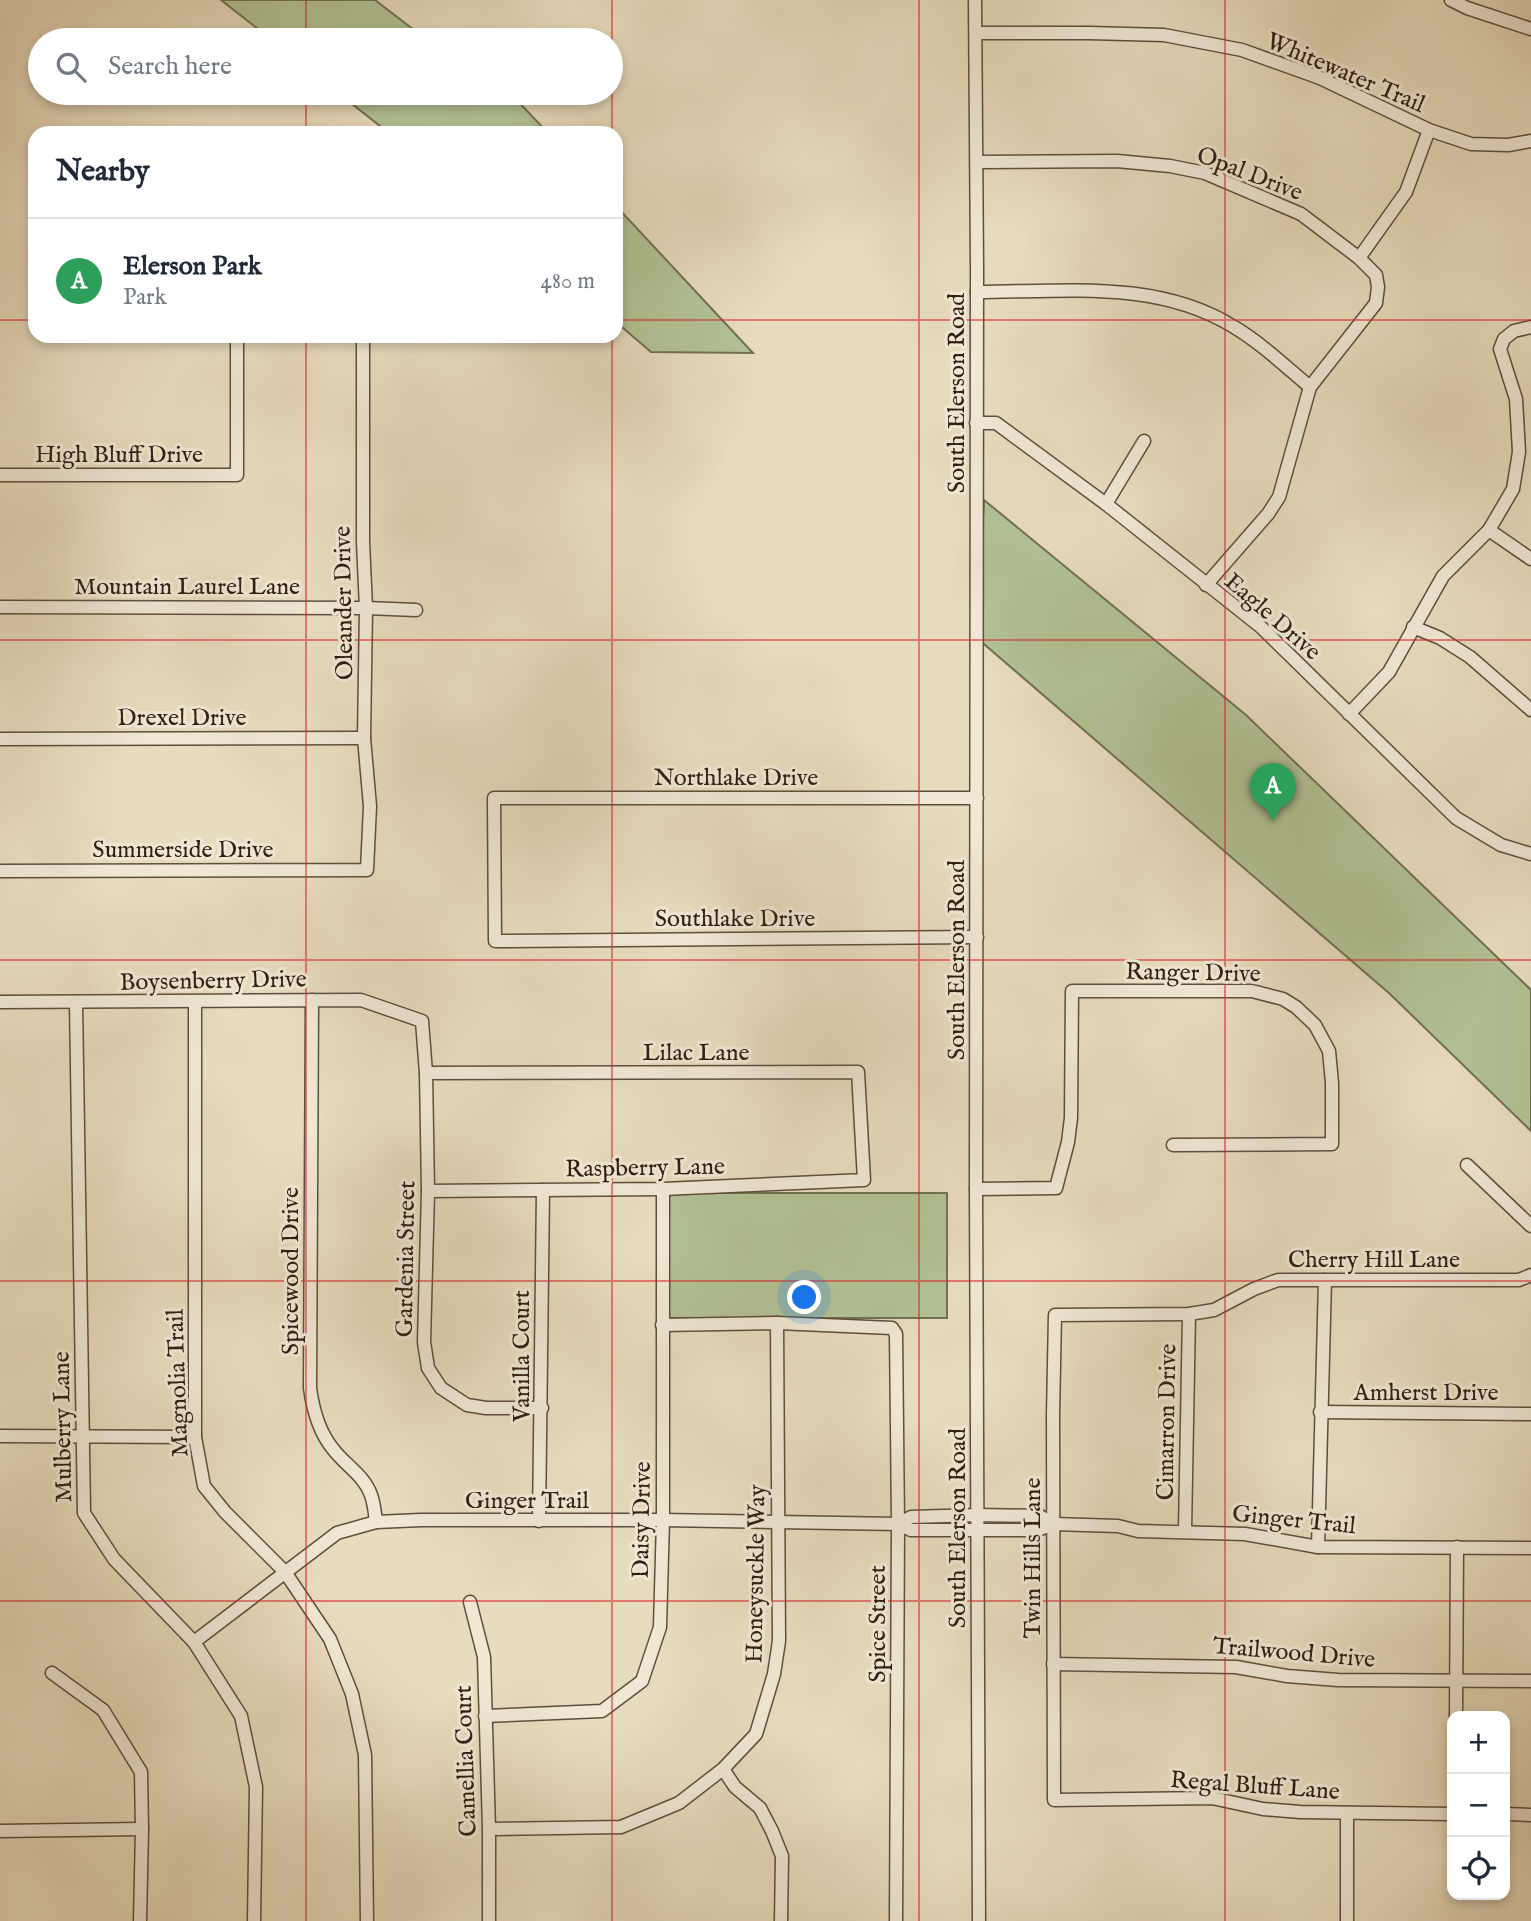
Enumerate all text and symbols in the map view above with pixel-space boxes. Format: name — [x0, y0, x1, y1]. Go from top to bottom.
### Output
street label: Whitewater Trail — [1261, 26, 1430, 121]
search box — [28, 28, 623, 105]
icon: search — [52, 48, 90, 86]
text: Search here — [108, 50, 232, 83]
street label: Opal Drive — [1192, 140, 1307, 209]
text: Nearby — [56, 153, 149, 191]
text: Elerson Park — [123, 250, 262, 283]
text: A — [71, 267, 87, 296]
text: 480 m — [541, 267, 595, 296]
text: Park — [123, 283, 167, 312]
street label: South Elerson Road — [942, 293, 973, 493]
street label: High Bluff Drive — [35, 440, 203, 471]
street label: Oleander Drive — [328, 526, 361, 680]
street label: Eagle Drive — [1217, 567, 1327, 668]
street label: Mountain Laurel Lane — [74, 572, 300, 603]
street label: Drexel Drive — [117, 703, 247, 734]
street label: Northlake Drive — [654, 763, 818, 794]
pin: A — [1250, 763, 1296, 821]
street label: Summerside Drive — [92, 835, 274, 866]
street label: South Elerson Road — [942, 860, 973, 1060]
street label: Southlake Drive — [655, 904, 815, 935]
street label: Ranger Drive — [1125, 957, 1261, 990]
street label: Boysenberry Drive — [119, 964, 307, 999]
street label: Lilac Lane — [642, 1038, 750, 1069]
street label: Raspberry Lane — [565, 1152, 725, 1185]
street label: Gardenia Street — [390, 1181, 423, 1338]
street label: Spicewood Drive — [276, 1187, 307, 1355]
street label: Cherry Hill Lane — [1288, 1245, 1460, 1276]
your location — [787, 1280, 821, 1314]
street label: Vanilla Court — [507, 1290, 538, 1423]
street label: Magnolia Trail — [160, 1308, 197, 1457]
street label: Cimarron Drive — [1151, 1343, 1184, 1501]
street label: Mulberry Lane — [47, 1351, 80, 1503]
street label: Amherst Drive — [1352, 1378, 1499, 1409]
street label: South Elerson Road — [943, 1428, 974, 1628]
street label: Daisy Drive — [626, 1461, 659, 1579]
street label: Twin Hills Lane — [1018, 1478, 1049, 1638]
street label: Honeysuckle Way — [739, 1484, 774, 1664]
street label: Ginger Trail — [465, 1486, 590, 1517]
street label: Ginger Trail — [1230, 1499, 1358, 1542]
street label: Spice Street — [863, 1565, 894, 1683]
street label: Trailwood Drive — [1211, 1631, 1376, 1676]
street label: Camellia Court — [448, 1685, 485, 1837]
map controls — [1447, 1711, 1510, 1900]
button: + — [1447, 1711, 1510, 1774]
street label: Regal Bluff Lane — [1169, 1765, 1341, 1808]
button: − — [1447, 1774, 1510, 1837]
button: locate — [1447, 1837, 1510, 1900]

